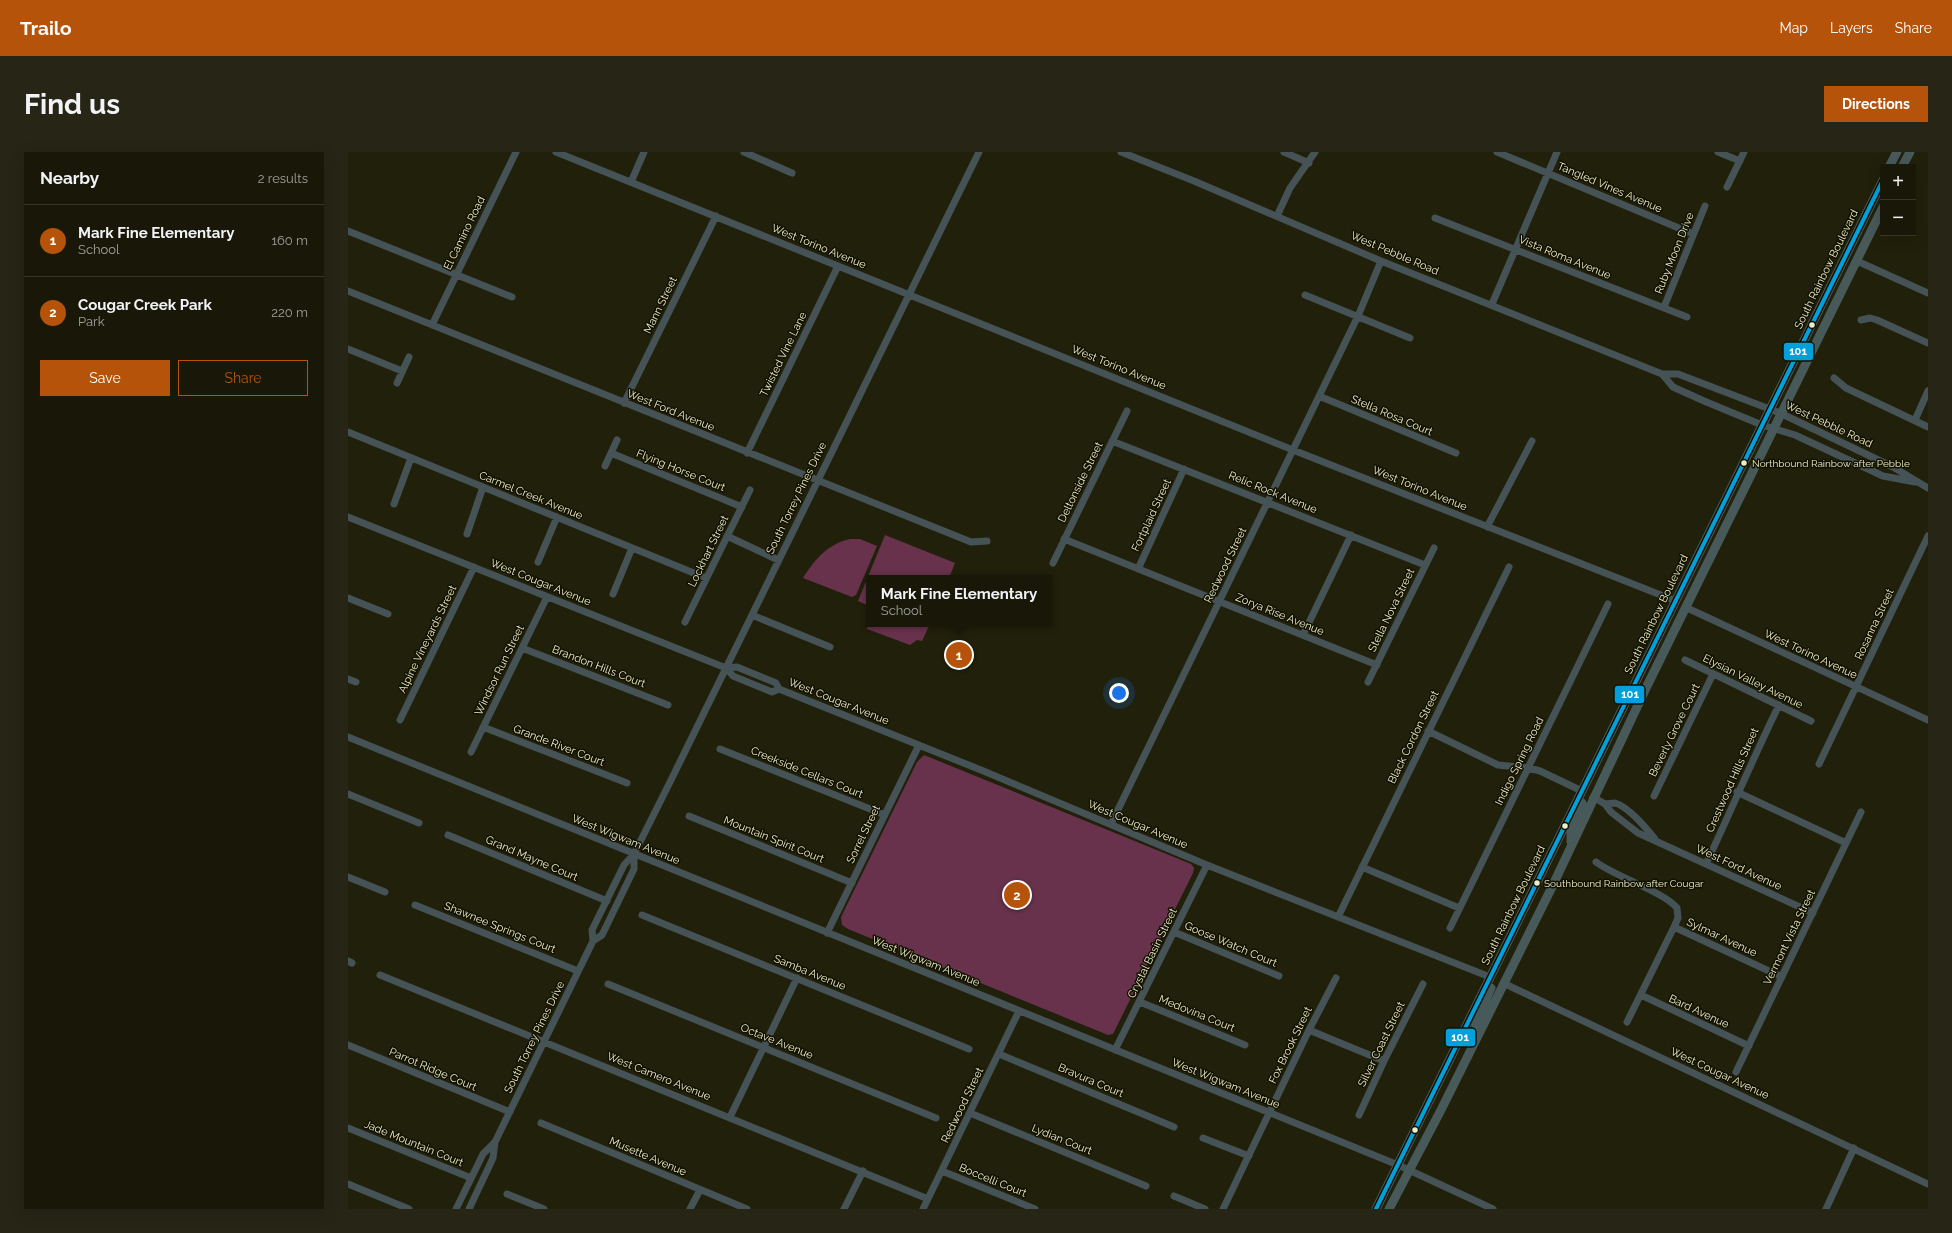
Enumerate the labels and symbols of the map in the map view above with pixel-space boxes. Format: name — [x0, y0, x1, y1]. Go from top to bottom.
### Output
street label: Tangled Vines Avenue — [1555, 159, 1665, 216]
street label: El Camino Road — [441, 194, 488, 272]
street label: South Rainbow Boulevard — [1792, 207, 1861, 331]
street label: Ruby Moon Drive — [1652, 210, 1697, 296]
street label: West Torino Avenue — [770, 222, 869, 272]
street label: West Pebble Road — [1349, 229, 1441, 278]
street label: Vista Roma Avenue — [1517, 233, 1613, 282]
street label: Mann Street — [641, 274, 680, 336]
street label: Twisted Vine Lane — [757, 309, 810, 399]
unlabelled marker — [1807, 320, 1817, 330]
line badge: 101 — [1783, 342, 1814, 361]
street label: West Torino Avenue — [1070, 343, 1169, 393]
text: 101 — [1789, 345, 1807, 358]
street label: West Ford Avenue — [625, 387, 717, 434]
street label: Stella Rosa Court — [1349, 392, 1435, 439]
street label: West Pebble Road — [1783, 399, 1874, 450]
street label: Deltonside Street — [1055, 439, 1106, 525]
street label: South Torrey Pines Drive — [764, 440, 830, 556]
street label: Flying Horse Court — [634, 447, 728, 494]
marker: Northbound Rainbow after Pebble — [1739, 458, 1749, 468]
place label: Northbound Rainbow after Pebble — [1752, 458, 1910, 469]
street label: West Torino Avenue — [1371, 464, 1470, 514]
street label: Carmel Creek Avenue — [477, 469, 585, 522]
street label: Relic Rock Avenue — [1227, 469, 1319, 516]
street label: Fortplaid Street — [1129, 477, 1174, 554]
street label: Lockhart Street — [686, 513, 732, 589]
street label: Redwood Street — [1202, 525, 1249, 605]
street label: South Rainbow Boulevard — [1622, 552, 1691, 676]
street label: West Cougar Avenue — [489, 556, 593, 609]
street label: Stella Nova Street — [1366, 566, 1417, 654]
street label: Alpine Vineyards Street — [396, 583, 459, 695]
street label: Rosanna Street — [1852, 586, 1897, 662]
street label: Zorya Rise Avenue — [1234, 591, 1326, 638]
street label: Windsor Run Street — [472, 623, 527, 717]
street label: West Torino Avenue — [1762, 627, 1860, 682]
pin: 1 — [946, 640, 972, 670]
street label: Brandon Hills Court — [550, 643, 648, 690]
street label: Elysian Valley Avenue — [1701, 652, 1805, 712]
street label: West Cougar Avenue — [787, 675, 891, 728]
street label: Beverly Grove Court — [1646, 681, 1703, 779]
your location — [1109, 683, 1129, 703]
line badge: 101 — [1614, 685, 1645, 704]
street label: Black Cordon Street — [1385, 688, 1442, 786]
text: 101 — [1621, 688, 1639, 701]
street label: Indigo Spring Road — [1492, 715, 1547, 808]
street label: Grande River Court — [511, 722, 606, 769]
street label: Crestwood Hills Street — [1703, 726, 1762, 835]
street label: Creekside Cellars Court — [749, 744, 865, 801]
street label: West Cougar Avenue — [1086, 798, 1190, 852]
street label: Sorrel Street — [844, 803, 883, 865]
street label: West Wigwam Avenue — [570, 812, 682, 867]
street label: Mountain Spirit Court — [722, 813, 826, 866]
unlabelled marker — [1560, 821, 1570, 831]
street label: Grand Mayne Court — [484, 833, 580, 884]
street label: West Ford Avenue — [1694, 842, 1784, 893]
street label: South Rainbow Boulevard — [1479, 843, 1548, 967]
marker: Southbound Rainbow after Cougar — [1532, 878, 1542, 888]
place label: Southbound Rainbow after Cougar — [1544, 878, 1704, 889]
pin: 2 — [1004, 880, 1030, 910]
street label: Vermont Vista Street — [1761, 887, 1818, 987]
street label: Shawnee Springs Court — [442, 899, 558, 956]
street label: Crystal Basin Street — [1125, 906, 1180, 1000]
street label: Sylmar Avenue — [1685, 915, 1760, 960]
street label: Goose Watch Court — [1183, 919, 1279, 970]
street label: West Wigwam Avenue — [870, 934, 982, 989]
street label: Samba Avenue — [772, 952, 848, 993]
street label: South Torrey Pines Drive — [502, 979, 568, 1095]
street label: Medovina Court — [1157, 992, 1237, 1035]
street label: Bard Avenue — [1667, 992, 1731, 1031]
street label: Silver Coast Street — [1355, 999, 1408, 1089]
street label: Fox Brook Street — [1266, 1004, 1315, 1086]
street label: Octave Avenue — [739, 1021, 815, 1062]
line badge: 101 — [1445, 1028, 1476, 1047]
text: 101 — [1451, 1031, 1469, 1044]
street label: Parrot Ridge Court — [387, 1045, 479, 1094]
street label: West Cougar Avenue — [1668, 1045, 1772, 1102]
street label: West Camero Avenue — [605, 1050, 713, 1103]
street label: West Wigwam Avenue — [1170, 1056, 1282, 1111]
street label: Bravura Court — [1056, 1061, 1126, 1100]
street label: Redwood Street — [939, 1065, 986, 1145]
street label: Jade Mountain Court — [362, 1118, 466, 1169]
street label: Lydian Court — [1030, 1121, 1094, 1158]
unlabelled marker — [1410, 1125, 1420, 1135]
street label: Musette Avenue — [607, 1134, 689, 1179]
street label: Boccelli Court — [957, 1161, 1029, 1200]

